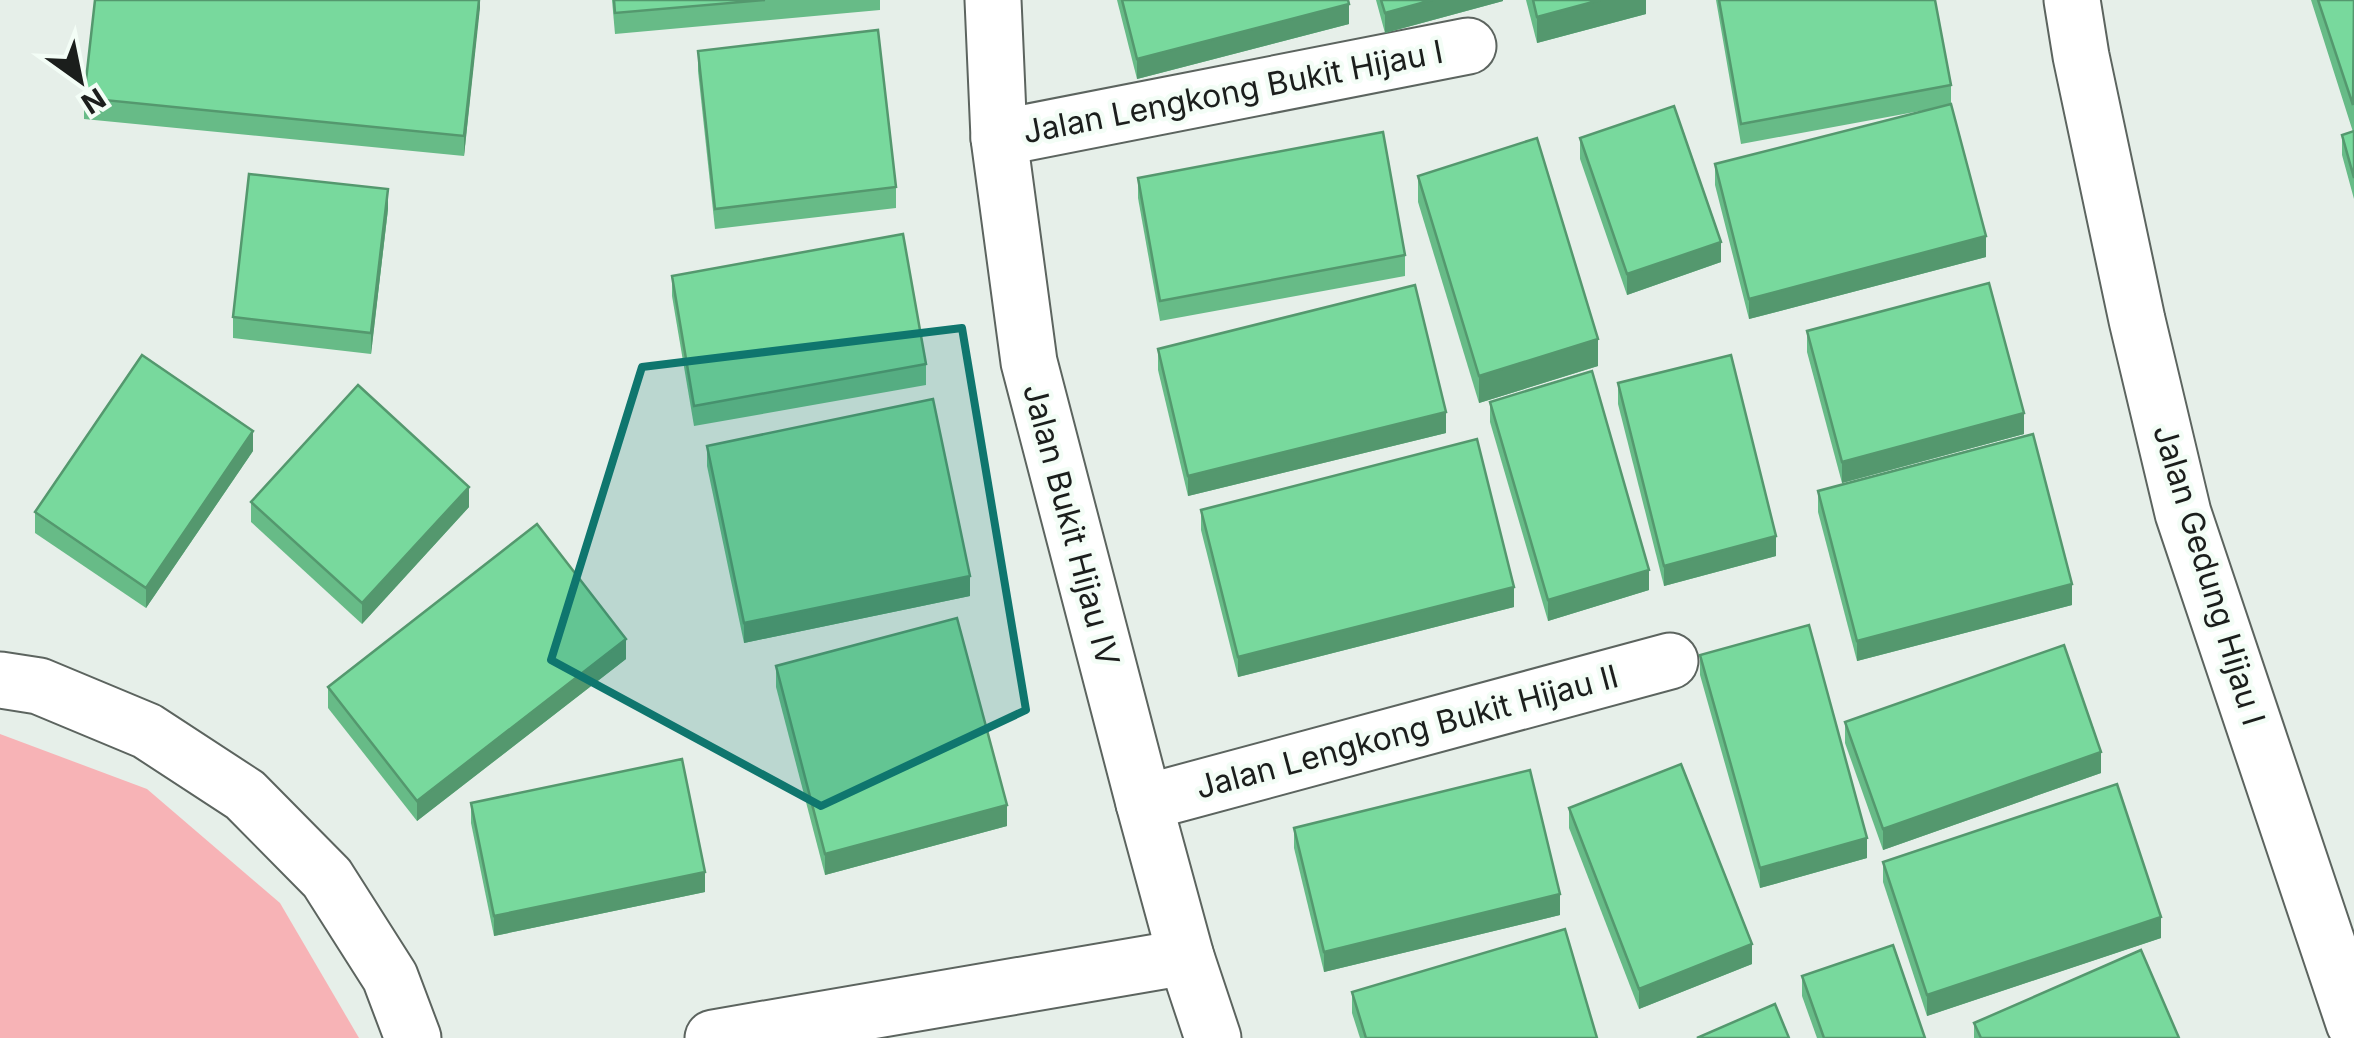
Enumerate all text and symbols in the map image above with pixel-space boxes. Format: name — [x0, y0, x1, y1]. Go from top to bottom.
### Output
north arrow — [30, 30, 130, 130]
street label: Jalan Lengkong Bukit Hijau I — [1020, 32, 1446, 151]
text: N — [75, 81, 112, 121]
street label: Jalan Bukit Hijau IV — [1015, 380, 1128, 670]
street label: Jalan Gedung Hijau I — [2145, 420, 2274, 730]
street label: Jalan Lengkong Bukit Hijau II — [1191, 656, 1622, 807]

